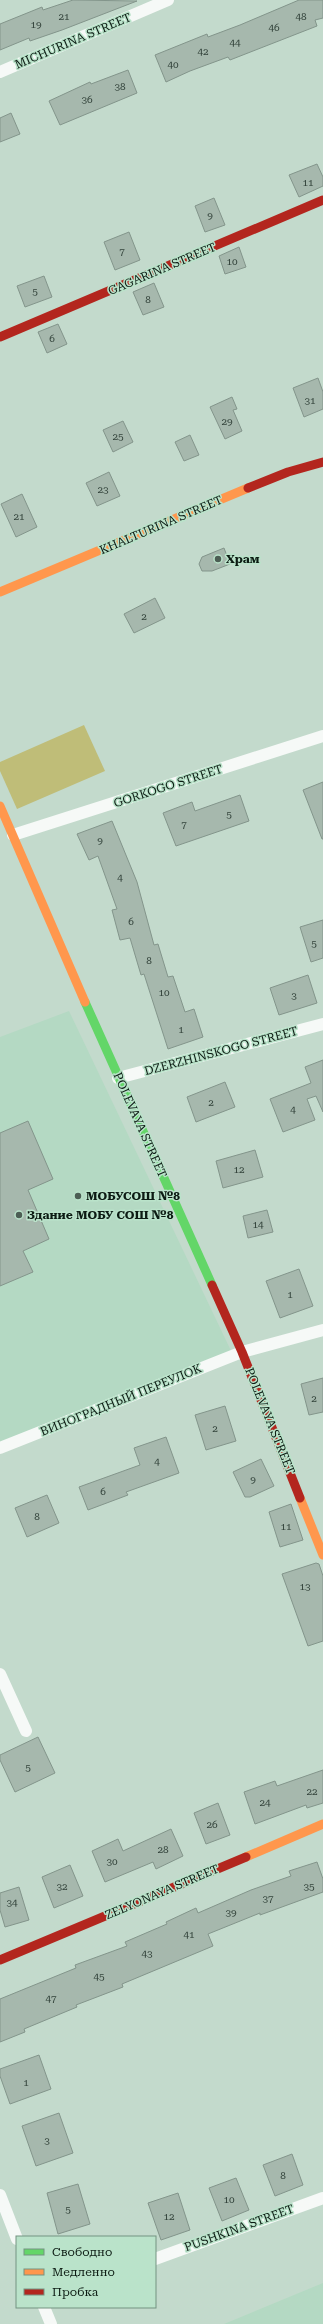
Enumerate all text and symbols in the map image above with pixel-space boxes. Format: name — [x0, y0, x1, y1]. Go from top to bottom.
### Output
street label: MICHURINA STREET — [13, 10, 133, 72]
house number: 21 — [58, 11, 70, 22]
house number: 48 — [295, 11, 307, 22]
house number: 19 — [30, 19, 42, 30]
house number: 46 — [268, 22, 280, 33]
house number: 44 — [229, 37, 241, 48]
house number: 42 — [197, 46, 209, 57]
house number: 40 — [167, 59, 179, 70]
house number: 38 — [114, 81, 126, 92]
house number: 36 — [81, 94, 93, 105]
house number: 11 — [302, 177, 314, 188]
house number: 9 — [207, 210, 213, 221]
street label: GAGARINA STREET — [106, 240, 218, 298]
house number: 7 — [119, 246, 125, 257]
house number: 10 — [226, 256, 238, 267]
house number: 5 — [32, 286, 38, 297]
house number: 8 — [145, 294, 151, 305]
house number: 6 — [49, 333, 55, 344]
house number: 31 — [304, 395, 316, 406]
house number: 29 — [221, 416, 233, 427]
house number: 25 — [112, 431, 124, 442]
house number: 23 — [97, 484, 109, 495]
street label: KHALTURINA STREET — [97, 493, 225, 557]
house number: 21 — [13, 511, 25, 522]
place label: Храм — [226, 552, 260, 566]
marker: Храм — [213, 554, 223, 564]
house number: 2 — [141, 611, 147, 622]
street label: GORKOGO STREET — [112, 762, 224, 810]
house number: 5 — [226, 809, 232, 820]
house number: 7 — [181, 819, 187, 830]
house number: 9 — [97, 835, 103, 846]
house number: 4 — [117, 872, 123, 883]
house number: 6 — [128, 916, 134, 927]
house number: 5 — [311, 938, 317, 949]
house number: 8 — [146, 955, 152, 966]
house number: 10 — [158, 987, 170, 998]
house number: 3 — [291, 990, 297, 1001]
street label: DZERZHINSKOGO STREET — [143, 1024, 299, 1078]
house number: 1 — [178, 1024, 184, 1035]
street label: POLEVAYA STREET — [110, 1070, 170, 1180]
house number: 2 — [208, 1097, 214, 1108]
house number: 4 — [290, 1104, 296, 1115]
house number: 12 — [233, 1164, 245, 1175]
place label: МОБУСОШ №8 — [86, 1189, 180, 1203]
marker: МОБУСОШ №8 — [73, 1191, 83, 1201]
place label: Здание МОБУ СОШ №8 — [27, 1208, 174, 1222]
marker: Здание МОБУ СОШ №8 — [14, 1210, 24, 1220]
house number: 14 — [252, 1219, 264, 1230]
house number: 1 — [287, 1289, 293, 1300]
street label: ВИНОГРАДНЫЙ ПЕРЕУЛОК — [38, 1361, 204, 1439]
street label: POLEVAYA STREET — [242, 1366, 298, 1476]
house number: 2 — [311, 1393, 317, 1404]
house number: 2 — [212, 1423, 218, 1434]
house number: 4 — [154, 1456, 160, 1467]
house number: 9 — [250, 1474, 256, 1485]
house number: 6 — [100, 1486, 106, 1497]
house number: 8 — [34, 1511, 40, 1522]
house number: 11 — [280, 1521, 292, 1532]
house number: 13 — [299, 1581, 311, 1592]
house number: 5 — [25, 1762, 31, 1773]
house number: 22 — [306, 1786, 318, 1797]
house number: 24 — [259, 1797, 271, 1808]
house number: 26 — [206, 1819, 218, 1830]
house number: 28 — [157, 1844, 169, 1855]
house number: 30 — [106, 1856, 118, 1867]
street label: ZELYONAYA STREET — [103, 1862, 221, 1922]
house number: 32 — [56, 1881, 68, 1892]
house number: 35 — [303, 1881, 315, 1892]
house number: 37 — [262, 1893, 274, 1904]
house number: 34 — [6, 1897, 18, 1908]
house number: 39 — [225, 1907, 237, 1918]
house number: 41 — [183, 1929, 195, 1940]
house number: 43 — [141, 1948, 153, 1959]
house number: 45 — [93, 1971, 105, 1982]
house number: 47 — [45, 1993, 57, 2004]
house number: 1 — [23, 2077, 29, 2088]
house number: 3 — [44, 2135, 50, 2146]
house number: 8 — [280, 2170, 286, 2181]
house number: 10 — [223, 2194, 235, 2205]
street label: PUSHKINA STREET — [182, 2202, 296, 2254]
house number: 5 — [65, 2204, 71, 2215]
house number: 12 — [163, 2211, 175, 2222]
legend — [16, 2236, 156, 2308]
text: Свободно — [52, 2245, 112, 2259]
text: Медленно — [52, 2265, 115, 2279]
text: Пробка — [52, 2285, 99, 2299]

